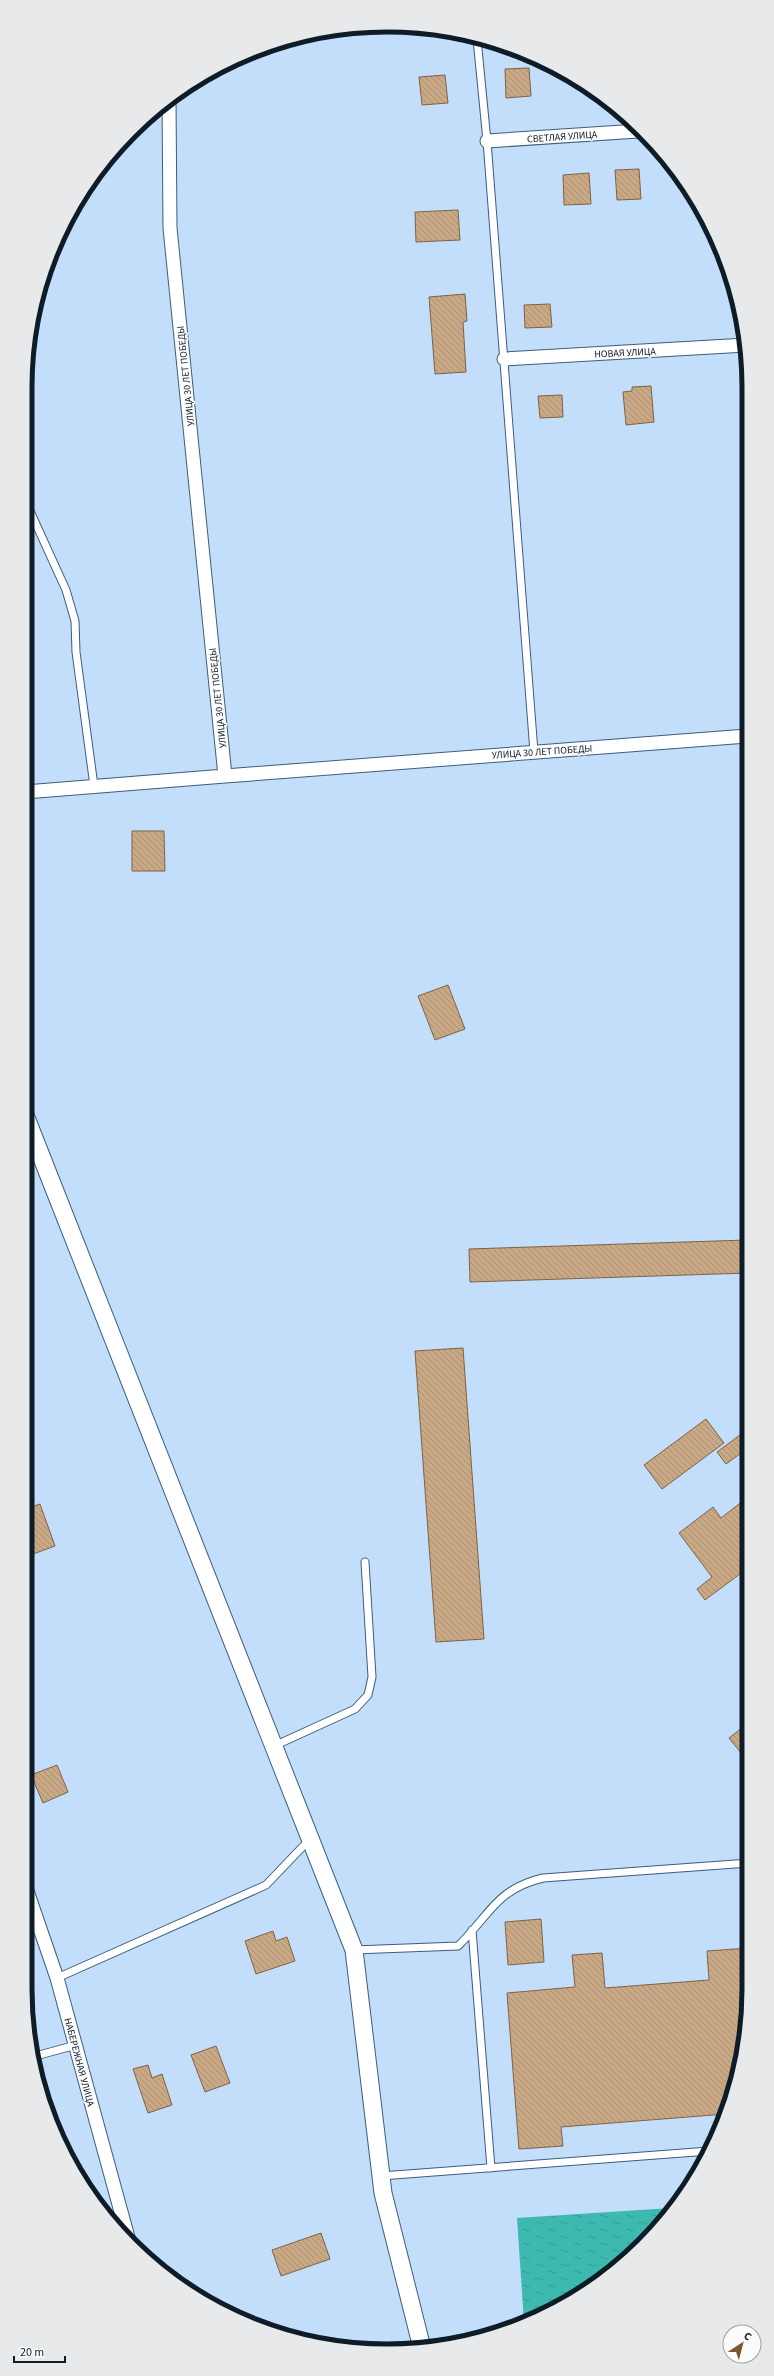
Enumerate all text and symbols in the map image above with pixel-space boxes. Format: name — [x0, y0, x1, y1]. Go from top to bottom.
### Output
street label: СВЕТЛАЯ УЛИЦА — [526, 128, 598, 146]
street label: УЛИЦА 30 ЛЕТ ПОБЕДЫ — [174, 325, 198, 427]
street label: НОВАЯ УЛИЦА — [594, 344, 657, 362]
street label: УЛИЦА 30 ЛЕТ ПОБЕДЫ — [206, 647, 230, 749]
street label: УЛИЦА 30 ЛЕТ ПОБЕДЫ — [491, 742, 593, 762]
street label: НАБЕРЕЖНАЯ УЛИЦА — [60, 2016, 98, 2109]
north arrow — [722, 2324, 762, 2364]
text: С — [741, 2328, 755, 2345]
scale bar — [14, 2338, 65, 2364]
text: 20 m — [20, 2344, 44, 2361]

